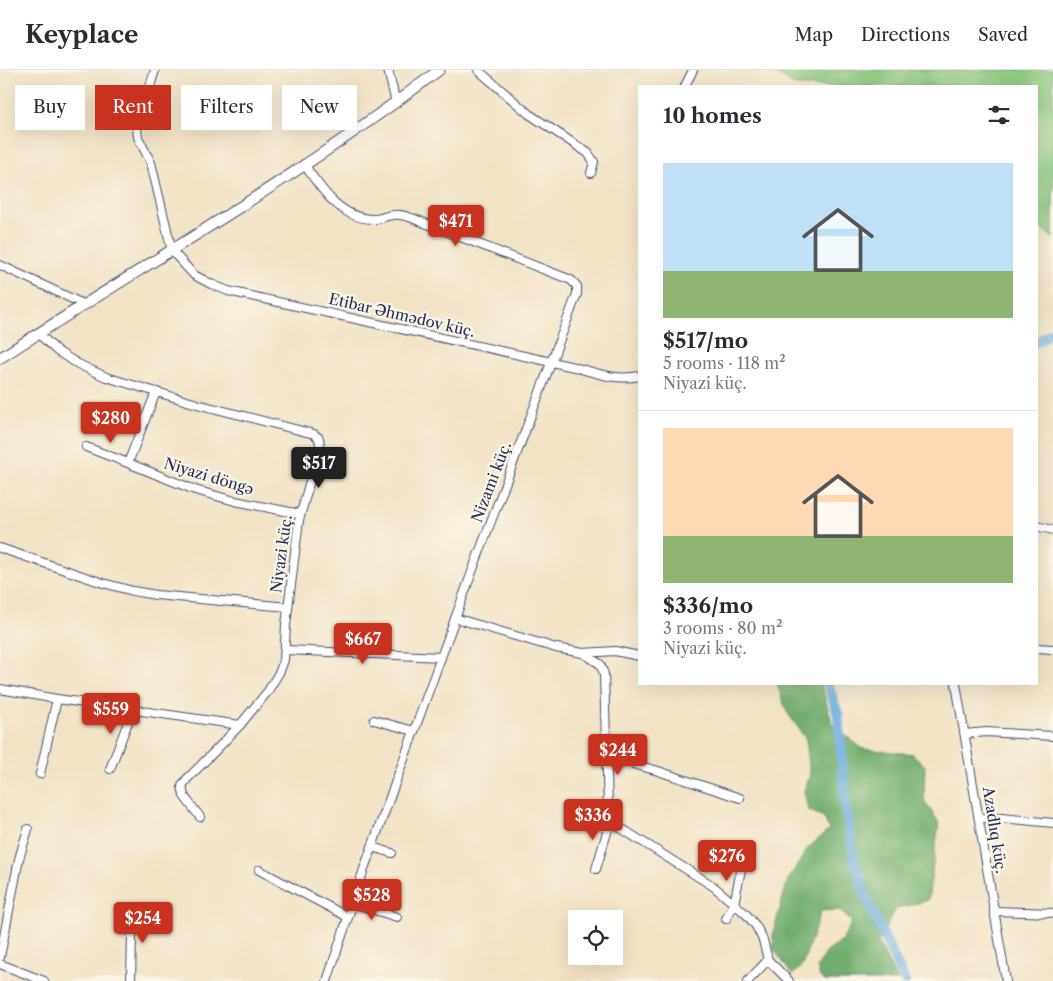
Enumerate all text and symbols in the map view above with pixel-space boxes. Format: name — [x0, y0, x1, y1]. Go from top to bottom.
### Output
text: Keyplace — [25, 20, 138, 49]
text: Map — [794, 24, 833, 46]
text: Directions — [861, 24, 950, 46]
text: Saved — [978, 24, 1028, 46]
chip: Buy — [15, 85, 85, 130]
chip: Rent — [95, 85, 171, 130]
chip: Filters — [181, 85, 272, 130]
chip: New — [282, 85, 357, 130]
icon: filters — [985, 101, 1013, 129]
text: 10 homes — [663, 103, 762, 128]
icon: home — [793, 195, 883, 285]
pin: $471 — [426, 204, 486, 247]
text: $471 — [439, 211, 473, 231]
street label: Etibar Əhmədov küç. — [327, 289, 477, 341]
text: $517/mo — [663, 328, 748, 353]
text: 5 rooms · 118 m² — [663, 353, 786, 373]
text: Niyazi küç. — [663, 373, 747, 393]
pin: $280 — [81, 402, 141, 444]
text: $280 — [92, 408, 130, 428]
street label: Nizami küç. — [467, 439, 515, 525]
pin: $517 — [289, 446, 349, 489]
street label: Niyazi döngə — [162, 453, 256, 499]
text: $517 — [302, 453, 336, 473]
icon: home — [793, 461, 883, 551]
street label: Niyazi küç. — [266, 514, 296, 594]
text: $336/mo — [663, 593, 753, 618]
text: 3 rooms · 80 m² — [663, 618, 782, 638]
pin: $667 — [333, 622, 393, 665]
text: $667 — [345, 629, 381, 649]
text: Niyazi küç. — [663, 638, 747, 658]
pin: $559 — [81, 692, 141, 735]
text: $559 — [93, 699, 129, 719]
pin: $244 — [588, 734, 648, 776]
text: $244 — [599, 740, 637, 760]
street label: Azadlıq küç. — [979, 784, 1011, 875]
pin: $336 — [563, 798, 623, 841]
text: $336 — [575, 805, 611, 825]
pin: $276 — [697, 840, 757, 882]
text: $276 — [709, 846, 745, 866]
pin: $528 — [342, 878, 402, 921]
text: $528 — [353, 885, 391, 905]
pin: $254 — [113, 902, 173, 944]
text: $254 — [125, 908, 161, 928]
map controls — [568, 910, 623, 965]
button: locate — [568, 910, 623, 965]

